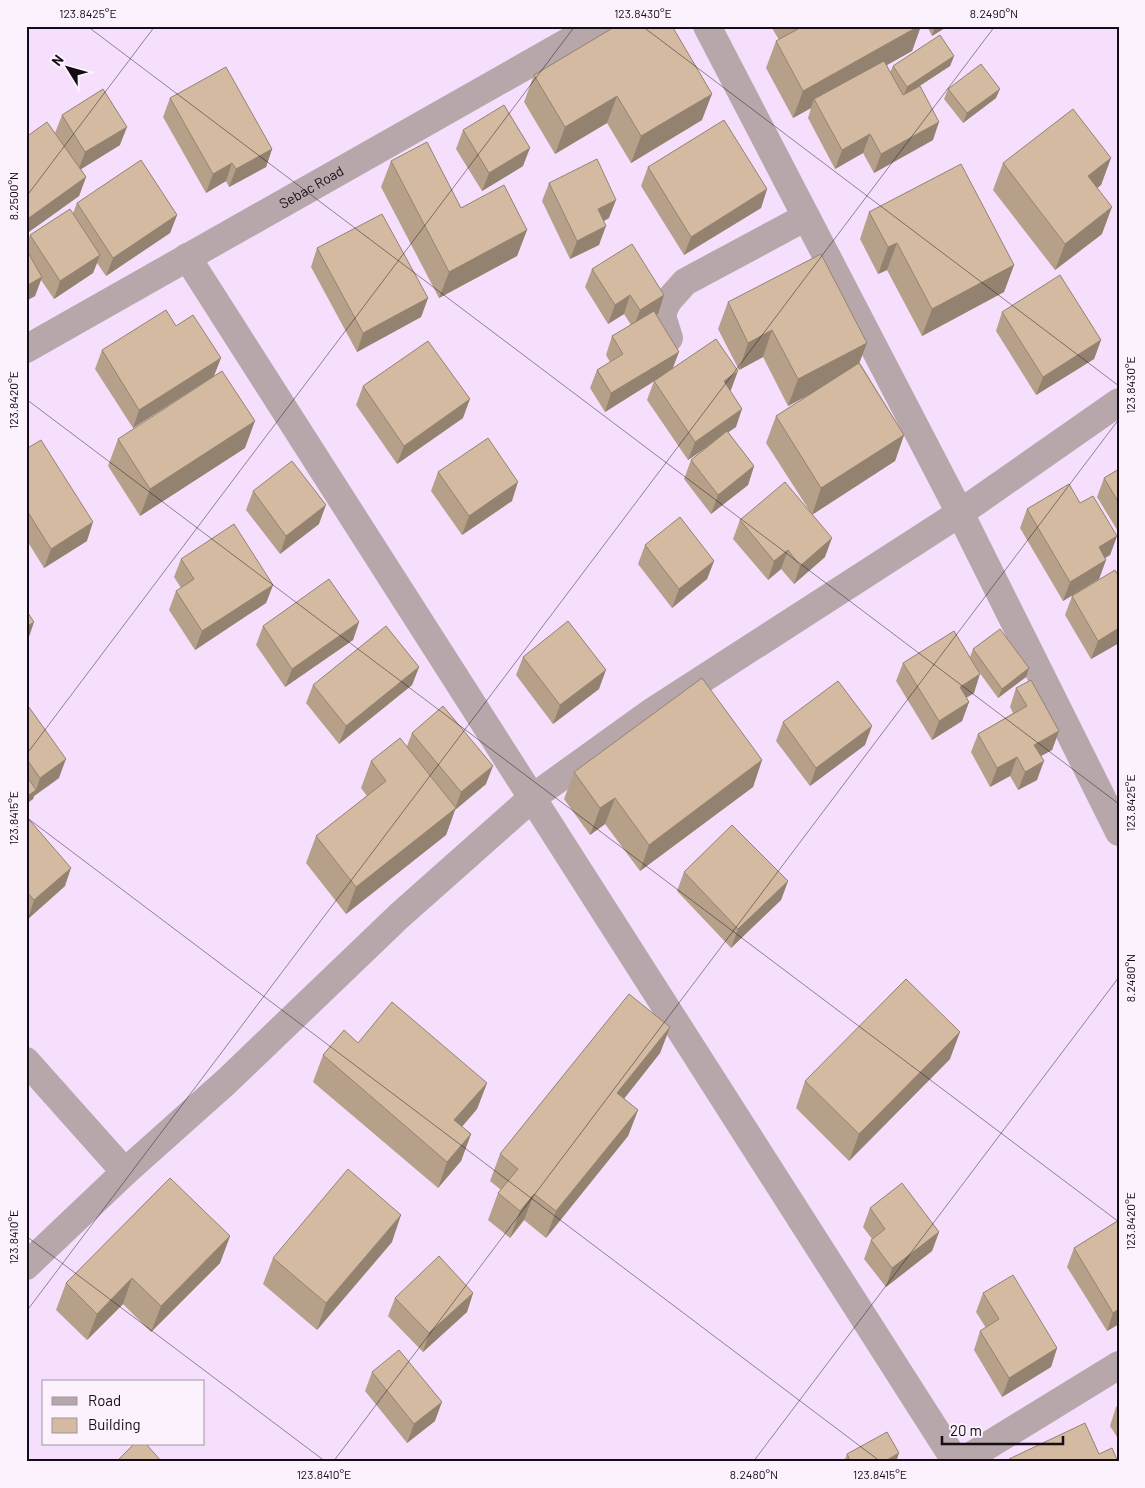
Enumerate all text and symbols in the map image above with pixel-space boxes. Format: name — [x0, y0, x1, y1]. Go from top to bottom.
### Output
text: 123.8425°E — [59, 6, 117, 20]
text: 123.8430°E — [614, 6, 672, 20]
text: 8.2490°N — [970, 6, 1018, 20]
north arrow — [42, 42, 92, 92]
text: N — [48, 51, 67, 69]
street label: Sebac Road — [276, 162, 346, 212]
text: 8.2500°N — [6, 172, 20, 220]
text: 123.8430°E — [1123, 356, 1137, 414]
text: 123.8420°E — [6, 371, 20, 429]
text: 123.8425°E — [1123, 774, 1137, 832]
text: 123.8415°E — [6, 791, 20, 845]
text: 8.2480°N — [1123, 954, 1137, 1002]
text: 123.8420°E — [1123, 1192, 1137, 1250]
text: 123.8410°E — [6, 1210, 20, 1264]
legend — [42, 1380, 205, 1446]
text: Road — [88, 1391, 121, 1409]
scale bar — [942, 1413, 1064, 1445]
text: Building — [88, 1415, 141, 1433]
text: 20 m — [950, 1421, 982, 1439]
text: 123.8410°E — [297, 1467, 351, 1481]
text: 8.2480°N — [730, 1467, 778, 1481]
text: 123.8415°E — [853, 1467, 907, 1481]

